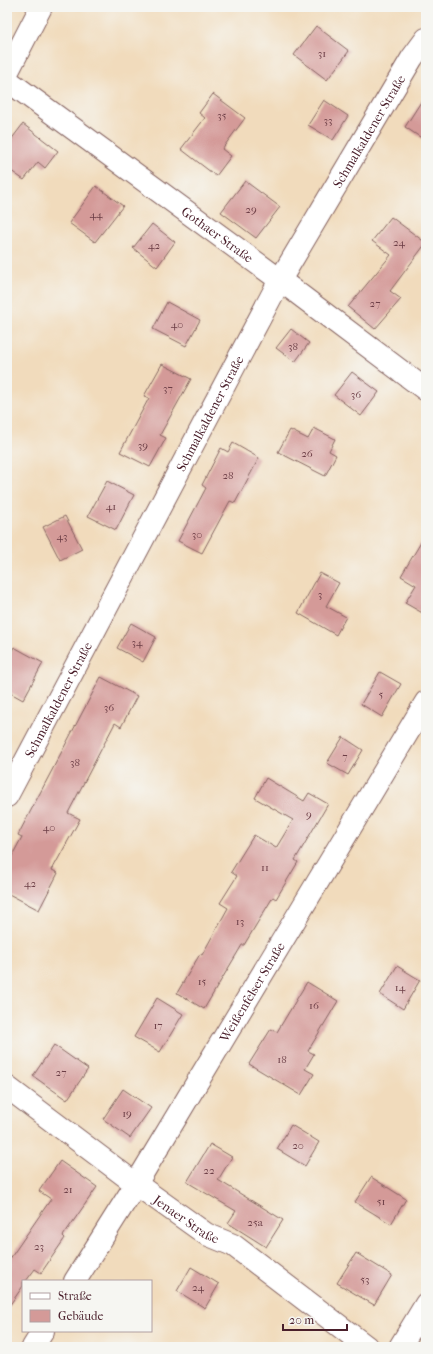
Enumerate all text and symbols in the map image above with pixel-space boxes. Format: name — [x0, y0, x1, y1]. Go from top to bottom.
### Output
house number: 31 — [318, 47, 326, 60]
street label: Schmalkaldener Straße — [330, 72, 409, 190]
house number: 35 — [217, 109, 227, 122]
house number: 33 — [323, 114, 333, 127]
street label: Gothaer Straße — [179, 203, 256, 266]
house number: 29 — [245, 203, 257, 216]
house number: 44 — [89, 208, 103, 221]
house number: 24 — [393, 236, 406, 249]
house number: 42 — [148, 239, 160, 252]
house number: 27 — [370, 297, 380, 310]
house number: 40 — [171, 318, 183, 331]
house number: 38 — [288, 340, 298, 353]
street label: Schmalkaldener Straße — [173, 353, 247, 474]
house number: 37 — [163, 382, 173, 395]
house number: 36 — [351, 388, 361, 401]
house number: 39 — [138, 439, 148, 452]
house number: 26 — [301, 447, 313, 460]
house number: 28 — [222, 469, 234, 482]
house number: 41 — [106, 500, 116, 513]
house number: 30 — [192, 528, 202, 541]
house number: 43 — [56, 530, 68, 543]
house number: 3 — [318, 588, 322, 601]
house number: 34 — [131, 636, 143, 649]
street label: Schmalkaldener Straße — [22, 639, 95, 760]
house number: 5 — [379, 688, 384, 701]
house number: 36 — [104, 701, 114, 714]
house number: 7 — [342, 750, 348, 763]
house number: 38 — [70, 756, 80, 769]
house number: 9 — [306, 808, 312, 821]
house number: 40 — [43, 821, 55, 834]
house number: 11 — [261, 861, 269, 874]
house number: 42 — [24, 877, 36, 890]
house number: 13 — [236, 915, 244, 928]
street label: Weißenfelser Straße — [216, 939, 288, 1045]
house number: 15 — [198, 975, 207, 988]
house number: 14 — [395, 981, 406, 994]
house number: 16 — [309, 999, 319, 1012]
house number: 17 — [153, 1019, 163, 1032]
house number: 18 — [277, 1053, 287, 1066]
house number: 27 — [56, 1066, 66, 1079]
house number: 19 — [122, 1107, 132, 1120]
house number: 20 — [292, 1139, 304, 1152]
house number: 22 — [203, 1164, 215, 1177]
house number: 21 — [63, 1183, 73, 1196]
street label: Jenaer Straße — [150, 1191, 222, 1247]
house number: 51 — [377, 1195, 385, 1208]
house number: 25a — [247, 1216, 264, 1229]
house number: 23 — [34, 1240, 44, 1253]
house number: 53 — [360, 1273, 370, 1286]
legend — [22, 1280, 152, 1332]
house number: 24 — [192, 1281, 205, 1294]
text: Straße — [58, 1289, 92, 1303]
scale bar — [283, 1306, 347, 1332]
text: Gebäude — [58, 1309, 103, 1323]
text: 20 m — [289, 1313, 314, 1327]

